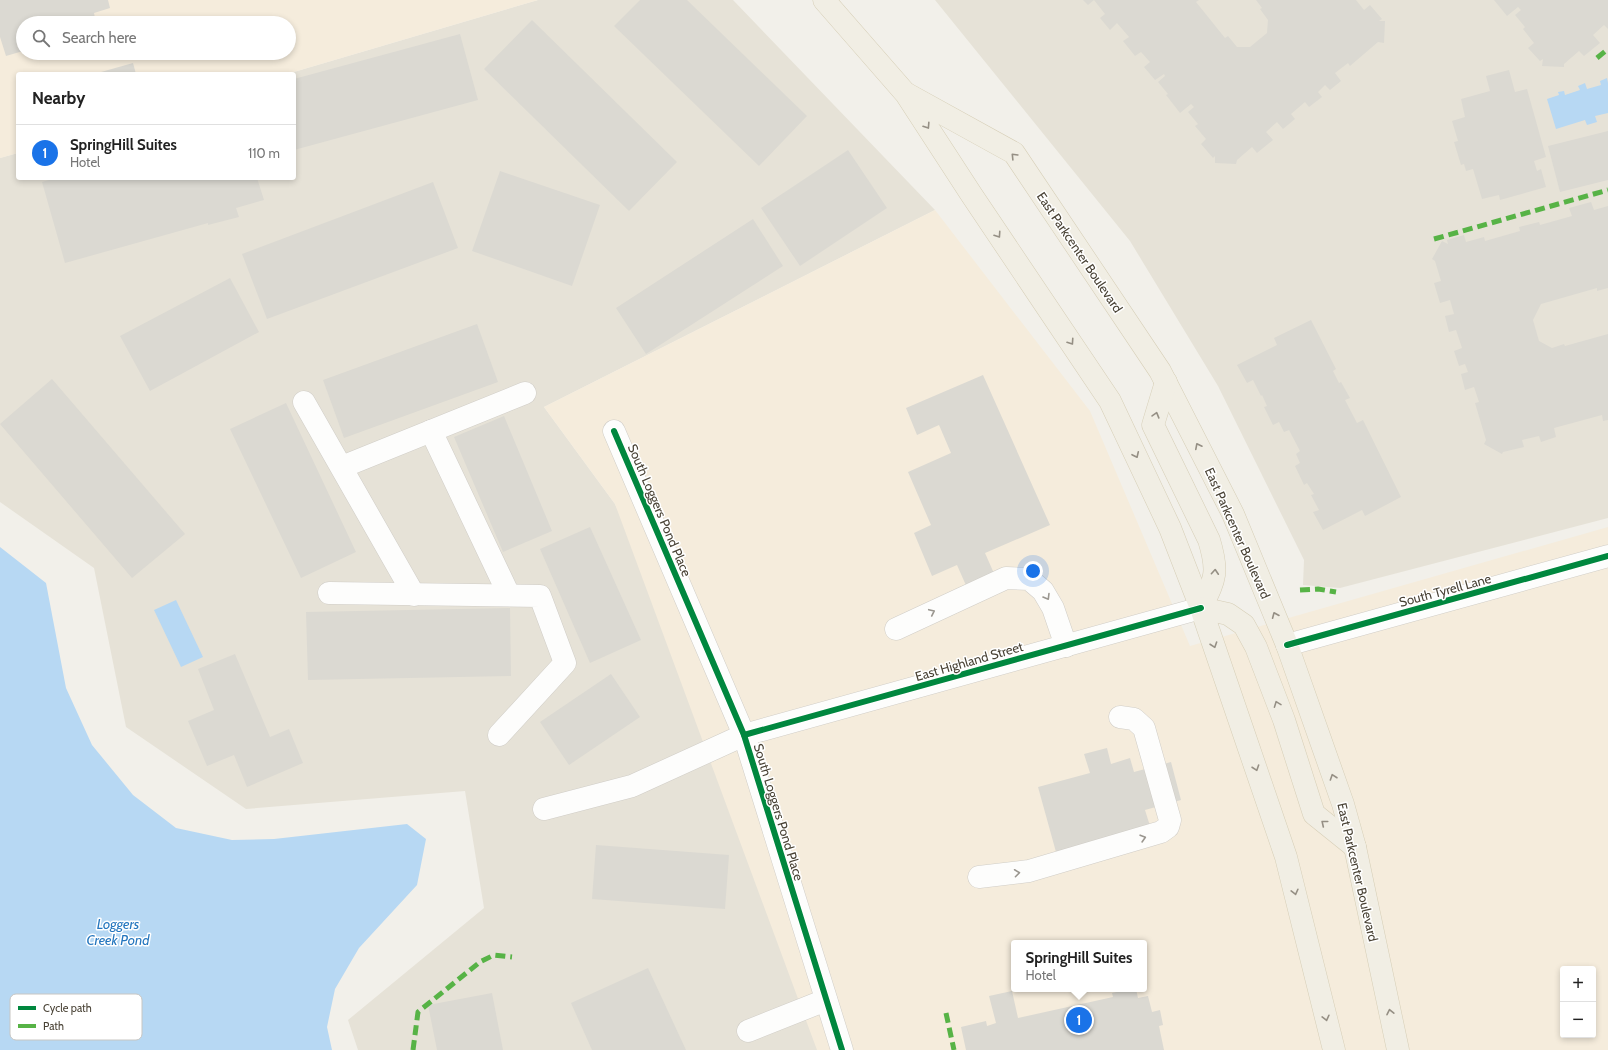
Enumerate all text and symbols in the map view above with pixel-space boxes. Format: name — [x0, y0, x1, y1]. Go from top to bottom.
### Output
search box — [16, 16, 296, 60]
icon: search — [30, 27, 52, 49]
text: Search here — [62, 29, 137, 47]
text: Nearby — [32, 88, 85, 108]
one-way arrow — [922, 122, 930, 129]
text: SpringHill Suites — [70, 136, 177, 154]
text: 1 — [43, 145, 47, 161]
text: 110 m — [248, 145, 280, 161]
one-way arrow — [1011, 153, 1019, 160]
text: Hotel — [70, 154, 100, 170]
street label: East Parkcenter Boulevard — [1034, 189, 1126, 315]
one-way arrow — [993, 231, 1001, 238]
one-way arrow — [1066, 338, 1073, 345]
one-way arrow — [1151, 411, 1160, 418]
street label: South Loggers Pond Place — [625, 441, 695, 579]
one-way arrow — [1195, 443, 1203, 450]
one-way arrow — [1131, 450, 1139, 458]
street label: East Parkcenter Boulevard — [1202, 465, 1274, 601]
your location — [1023, 561, 1043, 581]
one-way arrow — [1210, 569, 1219, 575]
street label: South Tyrell Lane — [1397, 570, 1493, 610]
one-way arrow — [1042, 593, 1049, 600]
one-way arrow — [928, 609, 935, 617]
one-way arrow — [1271, 612, 1279, 619]
street label: East Highland Street — [913, 638, 1025, 684]
one-way arrow — [1209, 642, 1217, 649]
one-way arrow — [1274, 700, 1282, 707]
street label: South Loggers Pond Place — [751, 742, 808, 883]
one-way arrow — [1251, 765, 1259, 772]
one-way arrow — [1330, 773, 1338, 780]
street label: East Parkcenter Boulevard — [1334, 801, 1382, 943]
one-way arrow — [1322, 820, 1329, 827]
one-way arrow — [1139, 834, 1146, 843]
one-way arrow — [1014, 869, 1021, 878]
one-way arrow — [1290, 889, 1298, 895]
water label: Loggers Creek Pond — [87, 915, 150, 949]
popup — [1011, 940, 1147, 992]
text: SpringHill Suites — [1026, 949, 1132, 967]
map controls — [1560, 966, 1596, 1038]
button: + — [1560, 966, 1596, 1002]
text: Hotel — [1026, 967, 1056, 983]
legend — [10, 994, 142, 1040]
text: Cycle path — [43, 1001, 92, 1015]
button: − — [1560, 1002, 1596, 1038]
pin: 1 — [1066, 1005, 1092, 1035]
one-way arrow — [1386, 1009, 1394, 1015]
one-way arrow — [1321, 1015, 1330, 1022]
text: Path — [43, 1019, 64, 1033]

